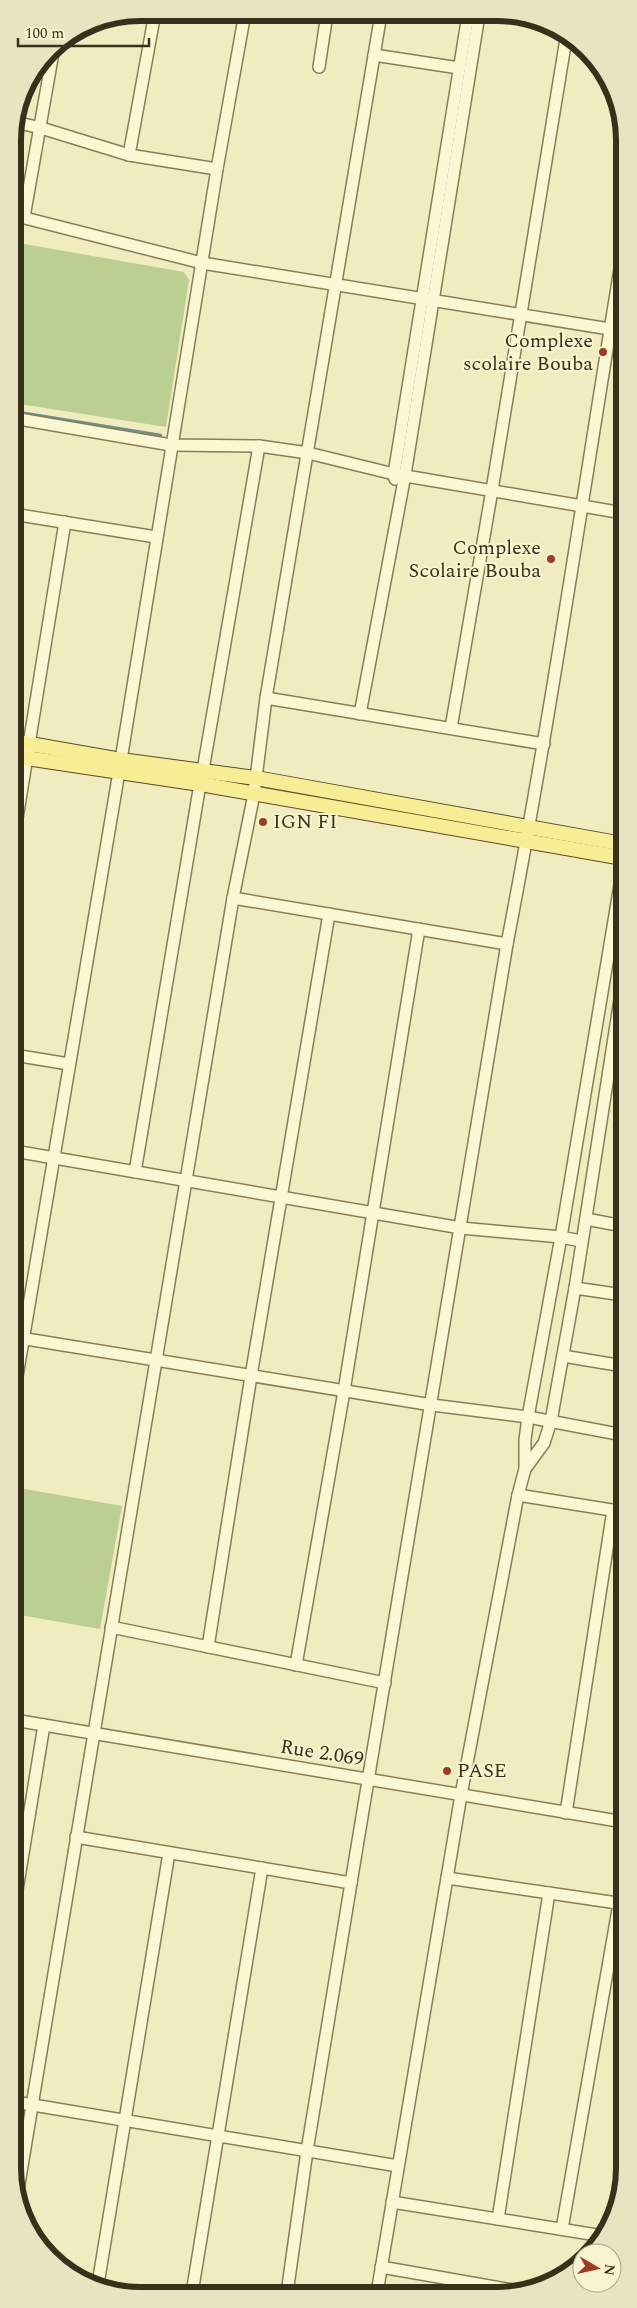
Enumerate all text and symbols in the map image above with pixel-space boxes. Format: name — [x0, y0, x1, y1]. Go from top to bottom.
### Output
scale bar — [18, 15, 149, 47]
text: 100 m — [25, 22, 64, 45]
place label: Complexe scolaire Bouba — [463, 326, 593, 379]
marker: Complexe scolaire Bouba — [597, 346, 609, 358]
place label: Complexe Scolaire Bouba — [409, 533, 541, 586]
marker: Complexe Scolaire Bouba — [545, 553, 557, 565]
place label: IGN FI — [273, 807, 337, 837]
marker: IGN FI — [257, 816, 269, 828]
street label: Rue 2.069 — [278, 1732, 366, 1774]
place label: PASE — [457, 1756, 507, 1786]
marker: PASE — [441, 1765, 453, 1777]
north arrow — [572, 2243, 622, 2293]
text: N — [598, 2263, 621, 2277]

